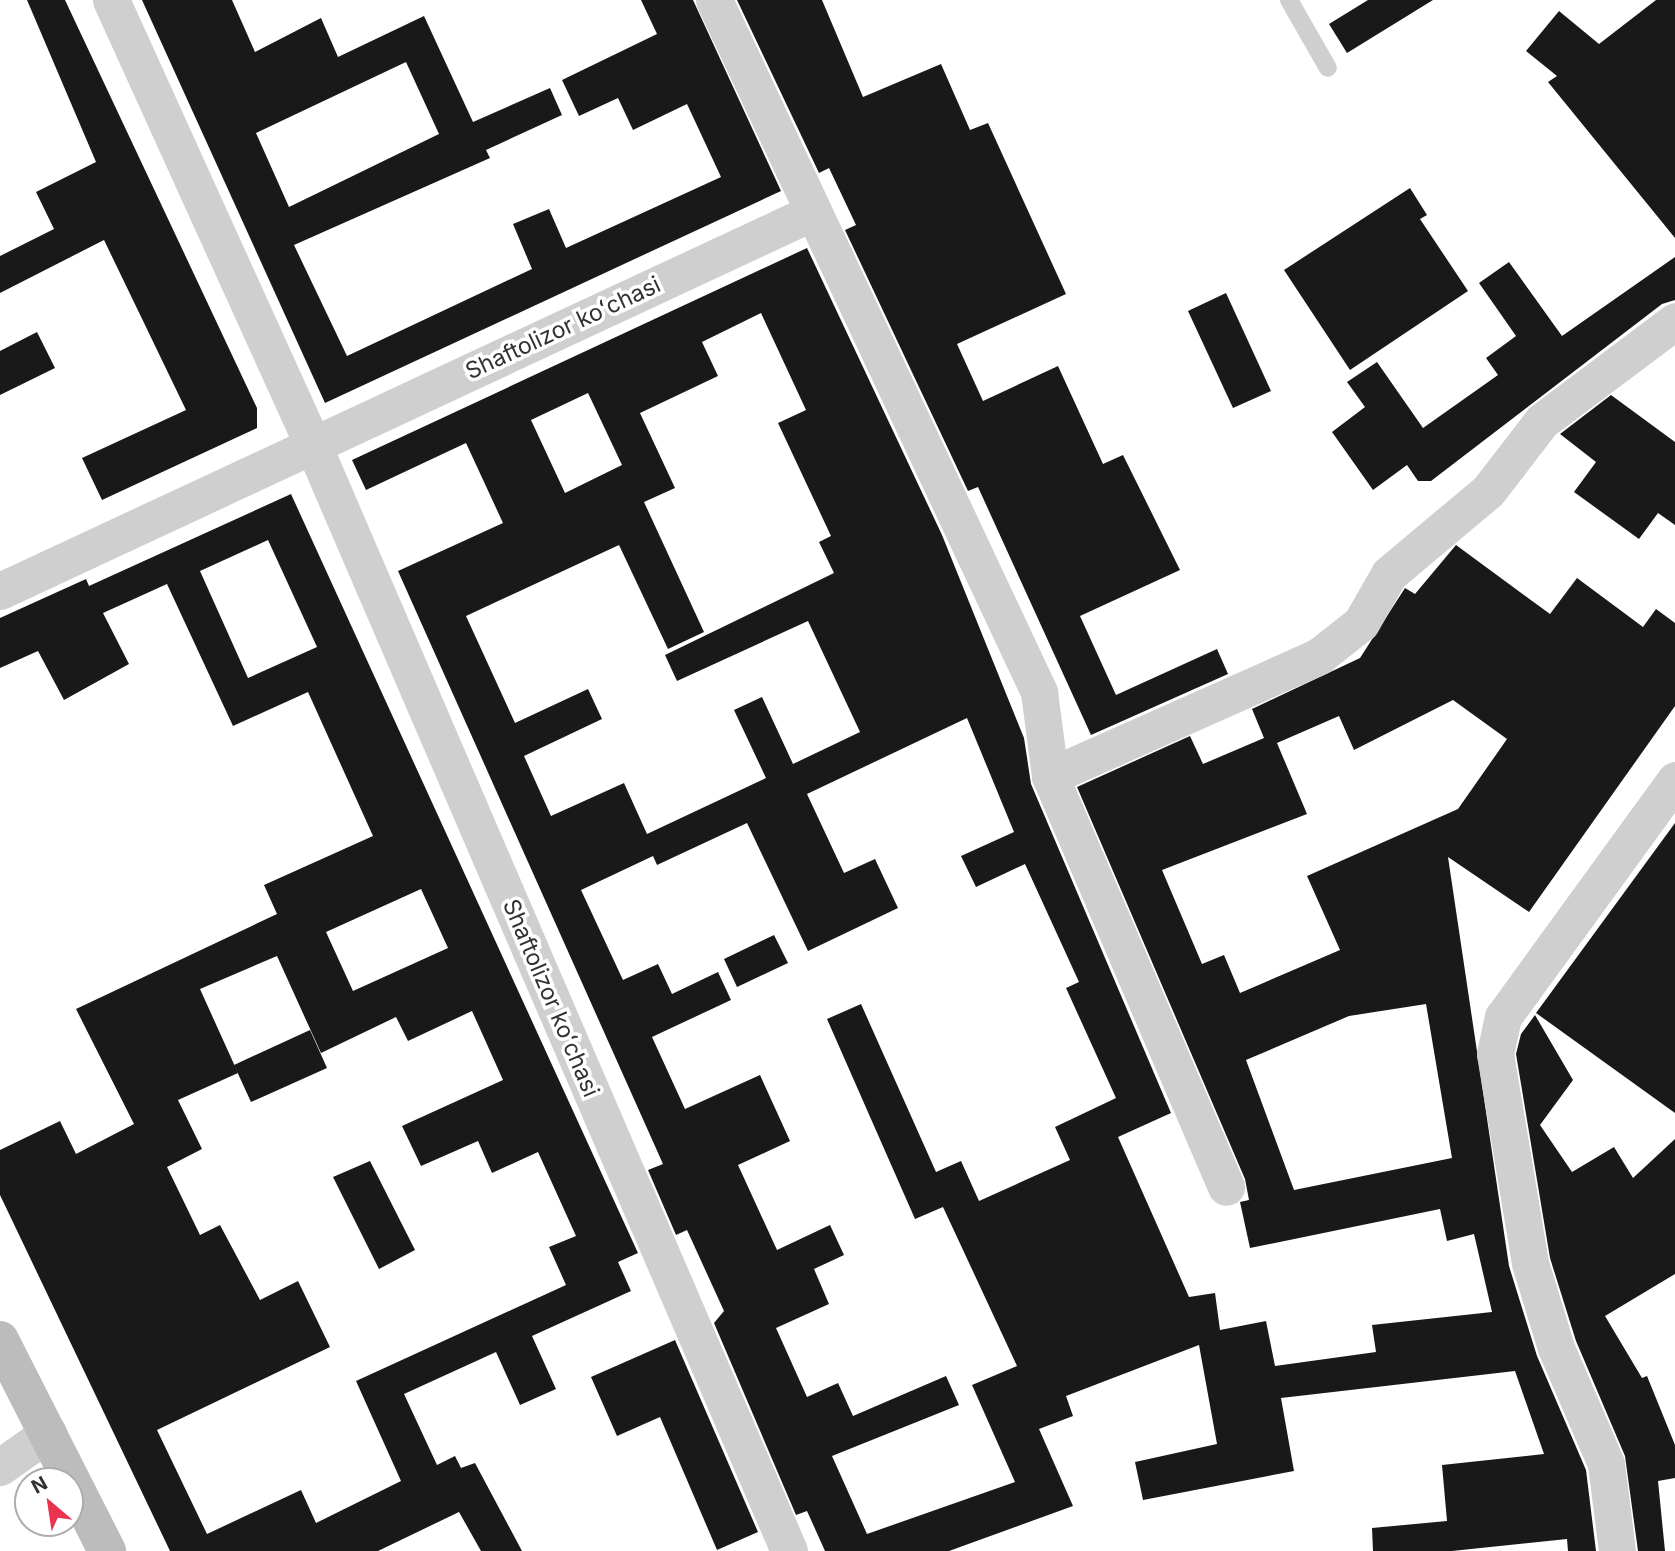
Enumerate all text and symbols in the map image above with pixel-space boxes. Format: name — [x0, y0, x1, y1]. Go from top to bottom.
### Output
street label: Shaftolizor koʻchasi — [461, 271, 665, 385]
street label: Shaftolizor koʻchasi — [497, 895, 605, 1101]
north arrow — [14, 1467, 84, 1537]
text: N — [28, 1471, 51, 1499]

